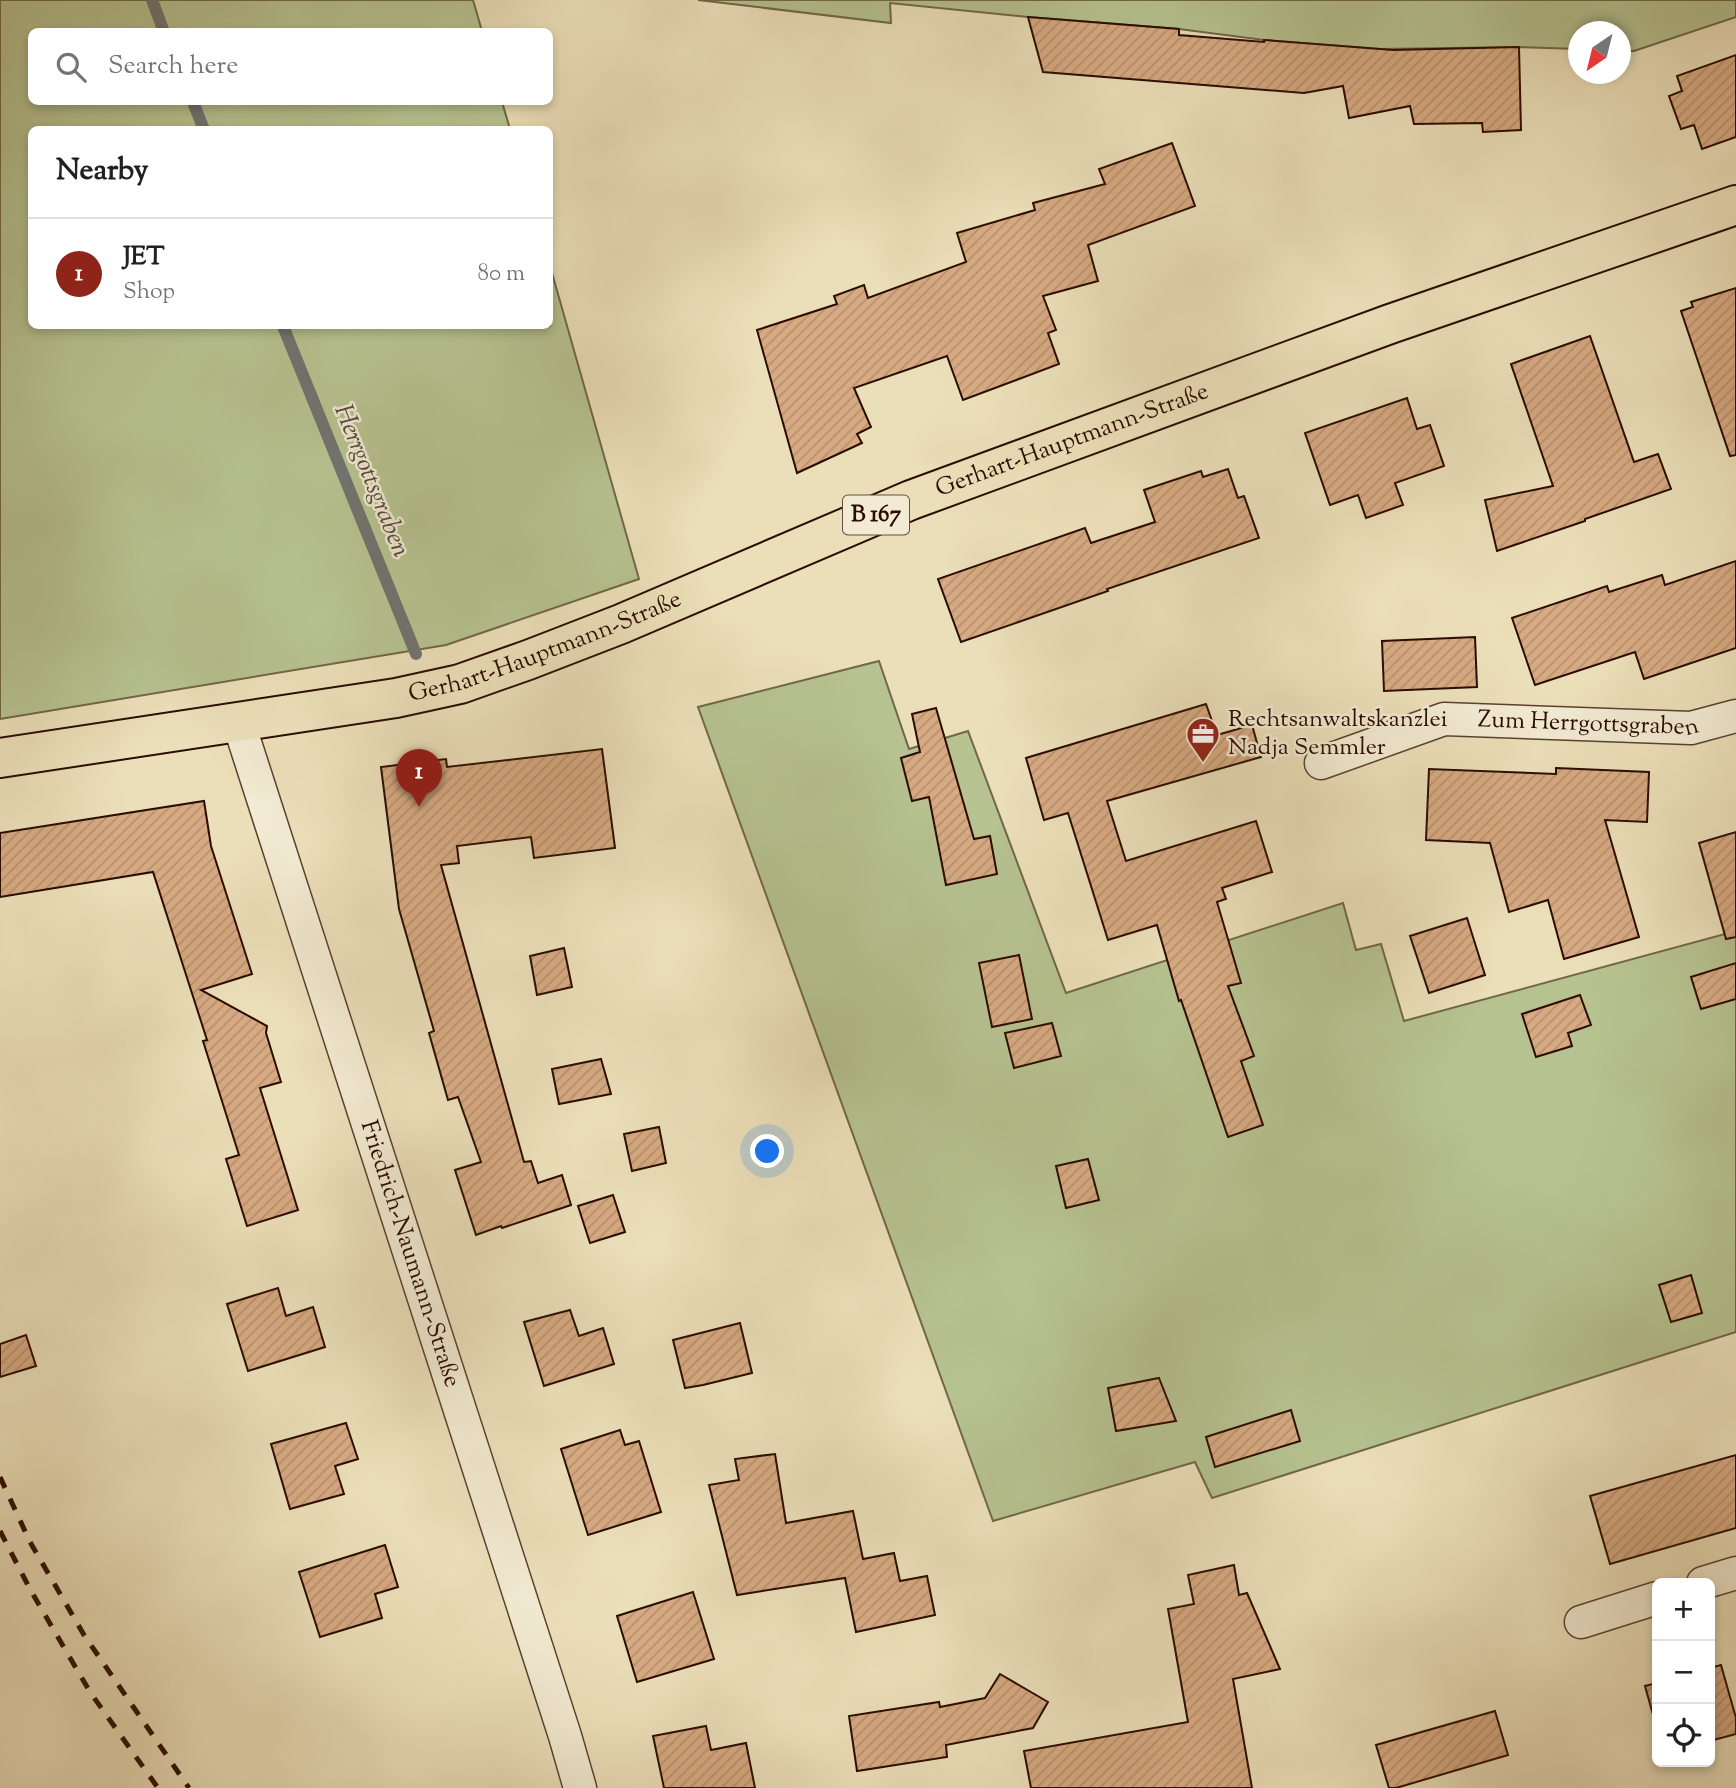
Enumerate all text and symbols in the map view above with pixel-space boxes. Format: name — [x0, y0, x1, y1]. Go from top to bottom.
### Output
north arrow — [1568, 21, 1631, 84]
search box — [28, 28, 553, 105]
icon: search — [52, 48, 90, 86]
text: Search here — [108, 48, 238, 85]
text: Nearby — [56, 150, 148, 193]
text: JET — [123, 239, 165, 276]
text: 1 — [75, 258, 83, 291]
text: 80 m — [477, 258, 525, 291]
text: Shop — [123, 276, 175, 309]
street label: Gerhart-Hauptmann-Straße — [931, 375, 1214, 506]
water label: Herrgottsgraben — [324, 399, 419, 563]
road number: B 167 — [843, 495, 909, 534]
street label: Gerhart-Hauptmann-Straße — [405, 583, 687, 712]
place label: Rechtsanwaltskanzlei Nadja Semmler — [1228, 703, 1448, 765]
street label: Zum Herrgottsgraben — [1477, 703, 1703, 746]
office icon: Rechtsanwaltskanzlei Nadja Semmler — [1184, 715, 1222, 764]
pin: 1 — [396, 749, 442, 807]
street label: Friedrich-Naumann-Straße — [351, 1116, 469, 1392]
your location — [750, 1134, 784, 1168]
map controls — [1652, 1578, 1715, 1767]
button: + — [1652, 1578, 1715, 1641]
button: − — [1652, 1641, 1715, 1704]
button: locate — [1652, 1704, 1715, 1767]

